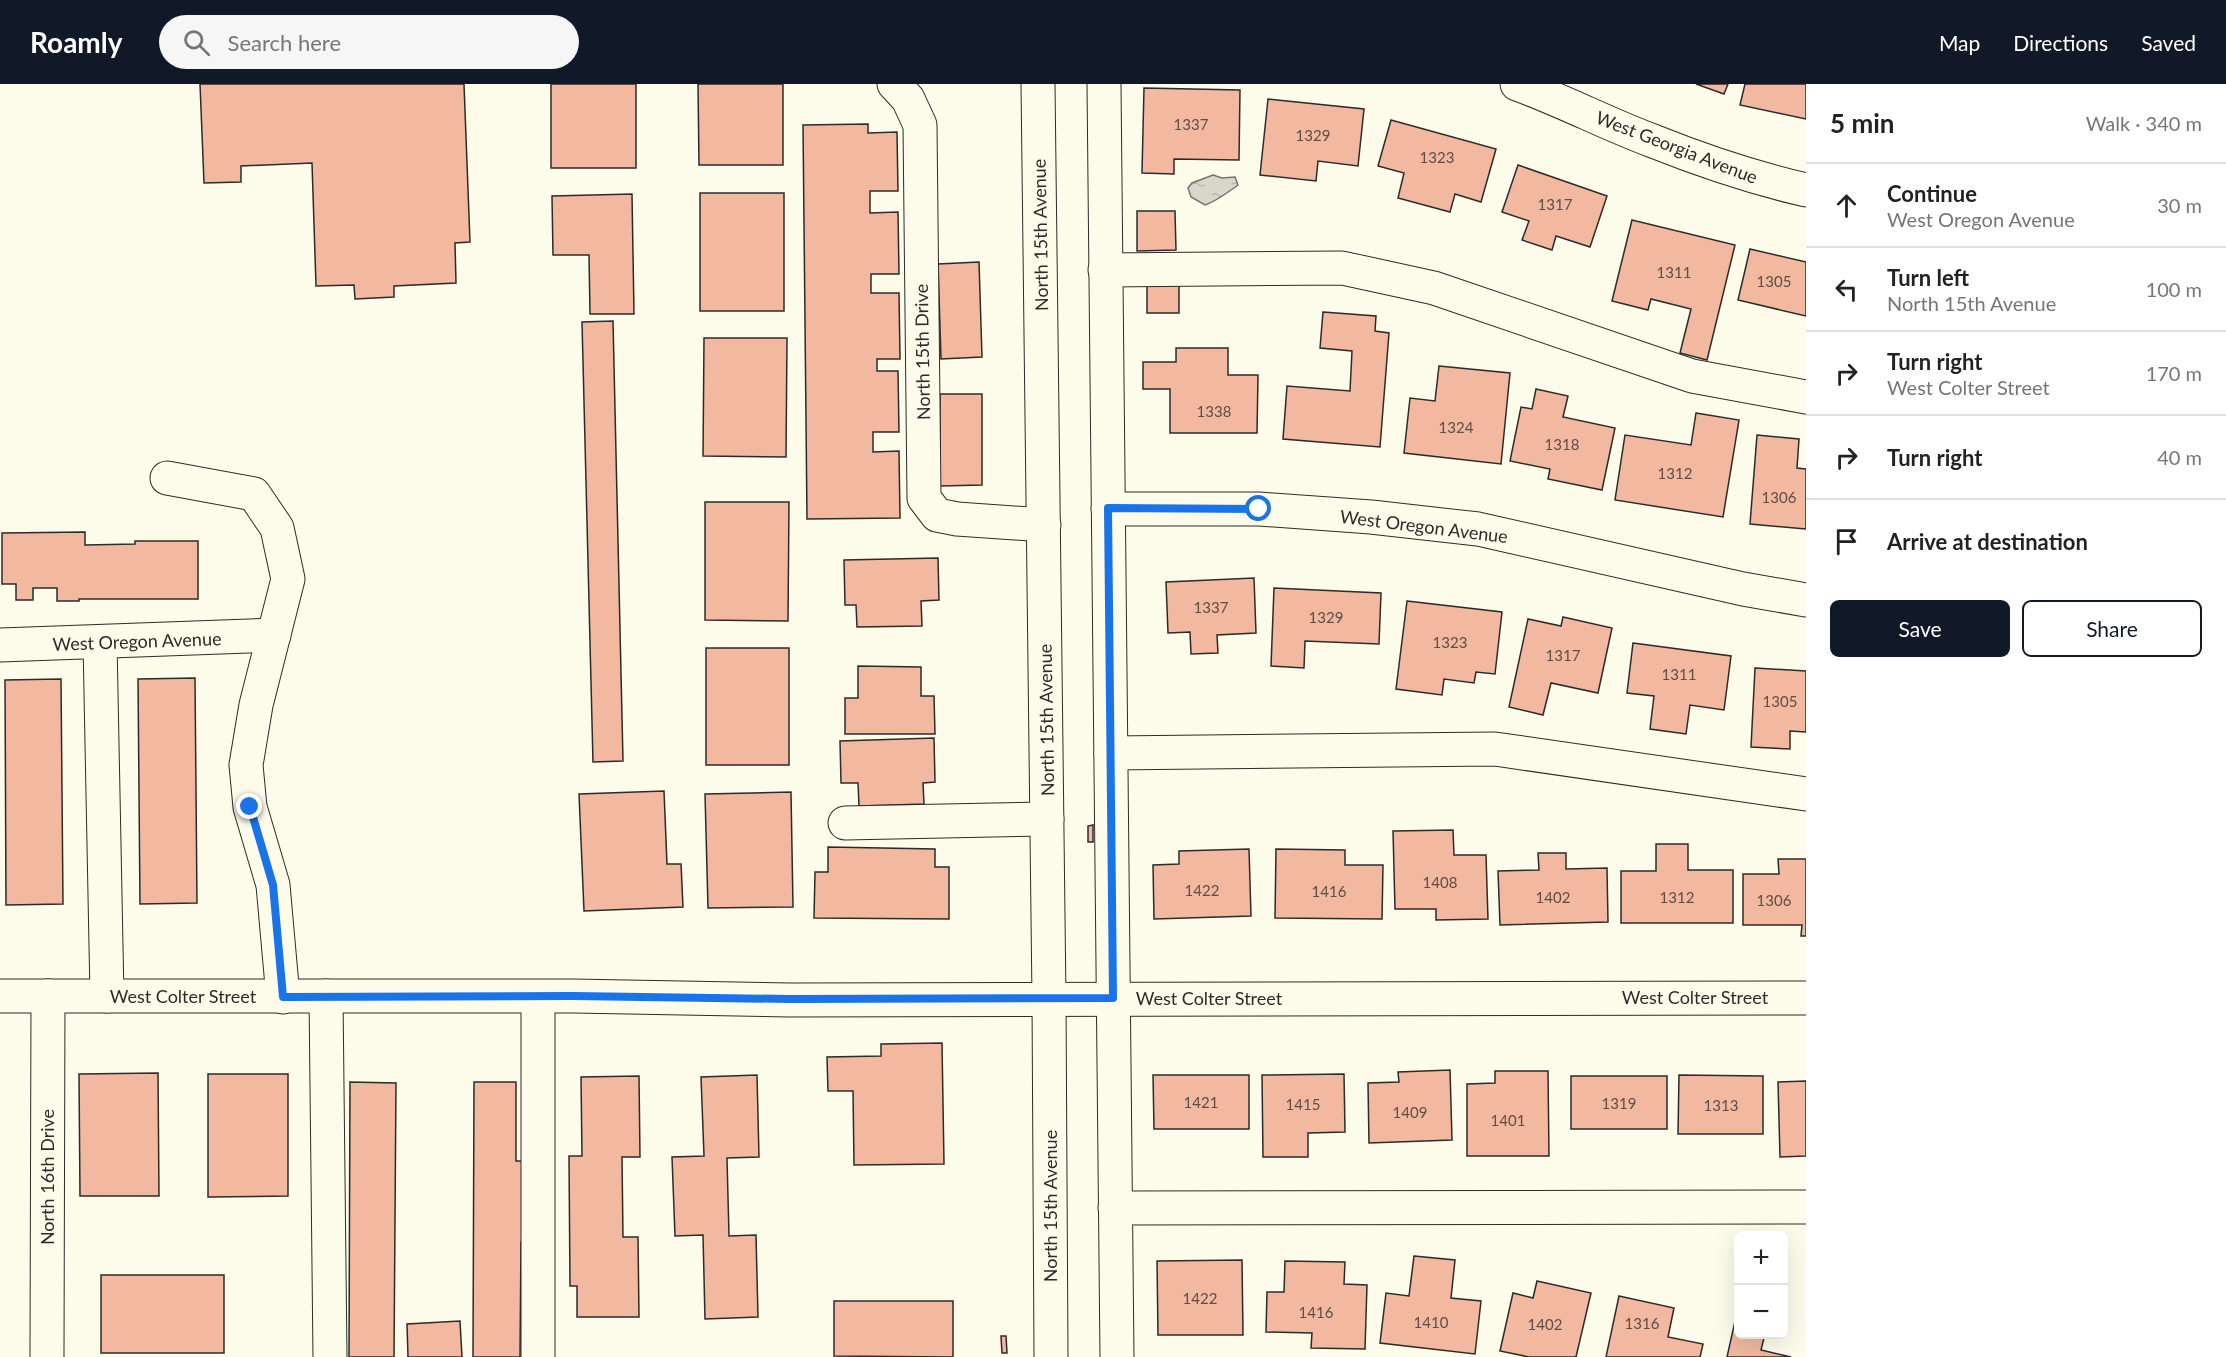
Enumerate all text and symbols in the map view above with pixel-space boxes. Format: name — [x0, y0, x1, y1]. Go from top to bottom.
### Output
search box — [159, 15, 579, 69]
text: Roamly — [30, 25, 123, 59]
icon: search — [180, 26, 213, 59]
text: Search here — [228, 29, 341, 56]
text: Map — [1939, 30, 1980, 55]
text: Directions — [2013, 30, 2108, 55]
text: Saved — [2141, 30, 2196, 55]
street label: West Georgia Avenue — [1593, 106, 1761, 188]
text: 5 min — [1830, 107, 1894, 139]
text: Walk · 340 m — [2086, 111, 2202, 135]
house number: 1337 — [1174, 115, 1209, 133]
house number: 1329 — [1296, 126, 1330, 144]
house number: 1323 — [1420, 148, 1454, 166]
street label: North 15th Avenue — [1028, 159, 1052, 311]
text: Continue — [1887, 180, 1977, 207]
icon: ahead — [1830, 189, 1863, 222]
text: 30 m — [2157, 193, 2202, 217]
house number: 1317 — [1538, 195, 1573, 213]
text: West Oregon Avenue — [1887, 207, 2075, 231]
house number: 1311 — [1657, 263, 1691, 281]
text: Turn left — [1887, 264, 1969, 291]
house number: 1305 — [1757, 272, 1791, 290]
icon: left — [1830, 273, 1863, 306]
text: 100 m — [2146, 277, 2202, 301]
street label: North 15th Drive — [910, 284, 934, 420]
text: North 15th Avenue — [1887, 291, 2056, 315]
text: Turn right — [1887, 348, 1982, 375]
icon: right — [1830, 357, 1863, 390]
text: 170 m — [2146, 361, 2202, 385]
text: West Colter Street — [1887, 375, 2050, 399]
house number: 1338 — [1197, 402, 1231, 420]
house number: 1324 — [1439, 418, 1474, 436]
house number: 1318 — [1545, 435, 1579, 453]
icon: right — [1830, 441, 1863, 474]
text: Turn right — [1887, 444, 1982, 471]
text: 40 m — [2157, 445, 2202, 469]
house number: 1312 — [1658, 464, 1692, 482]
house number: 1306 — [1762, 488, 1797, 506]
route start — [1245, 495, 1271, 521]
street label: West Oregon Avenue — [1339, 505, 1509, 547]
icon: arrive — [1830, 525, 1863, 558]
text: Arrive at destination — [1887, 528, 2088, 555]
house number: 1337 — [1194, 598, 1229, 616]
button: Save — [1830, 600, 2010, 657]
button: Share — [2022, 600, 2202, 657]
house number: 1329 — [1309, 608, 1343, 626]
street label: West Oregon Avenue — [52, 627, 222, 655]
house number: 1323 — [1433, 633, 1467, 651]
street label: North 15th Avenue — [1034, 644, 1058, 796]
house number: 1317 — [1546, 646, 1581, 664]
house number: 1311 — [1662, 665, 1696, 683]
house number: 1305 — [1763, 692, 1797, 710]
route end — [236, 793, 262, 819]
house number: 1408 — [1423, 873, 1457, 891]
house number: 1422 — [1185, 881, 1219, 899]
house number: 1416 — [1312, 882, 1347, 900]
house number: 1402 — [1536, 888, 1570, 906]
house number: 1312 — [1660, 888, 1694, 906]
house number: 1306 — [1757, 891, 1792, 909]
street label: West Colter Street — [110, 985, 257, 1007]
street label: West Colter Street — [1622, 986, 1769, 1008]
street label: West Colter Street — [1136, 987, 1283, 1009]
house number: 1421 — [1184, 1093, 1218, 1111]
house number: 1319 — [1602, 1094, 1636, 1112]
house number: 1415 — [1286, 1095, 1320, 1113]
house number: 1313 — [1704, 1096, 1738, 1114]
house number: 1409 — [1393, 1103, 1427, 1121]
street label: North 16th Drive — [36, 1109, 58, 1245]
house number: 1401 — [1491, 1111, 1525, 1129]
street label: North 15th Avenue — [1039, 1130, 1061, 1282]
map controls — [1734, 1231, 1788, 1339]
button: + — [1734, 1231, 1788, 1285]
button: − — [1734, 1285, 1788, 1339]
house number: 1422 — [1183, 1289, 1217, 1307]
house number: 1416 — [1299, 1303, 1334, 1321]
house number: 1410 — [1414, 1313, 1449, 1331]
house number: 1316 — [1625, 1314, 1660, 1332]
house number: 1402 — [1528, 1315, 1562, 1333]

